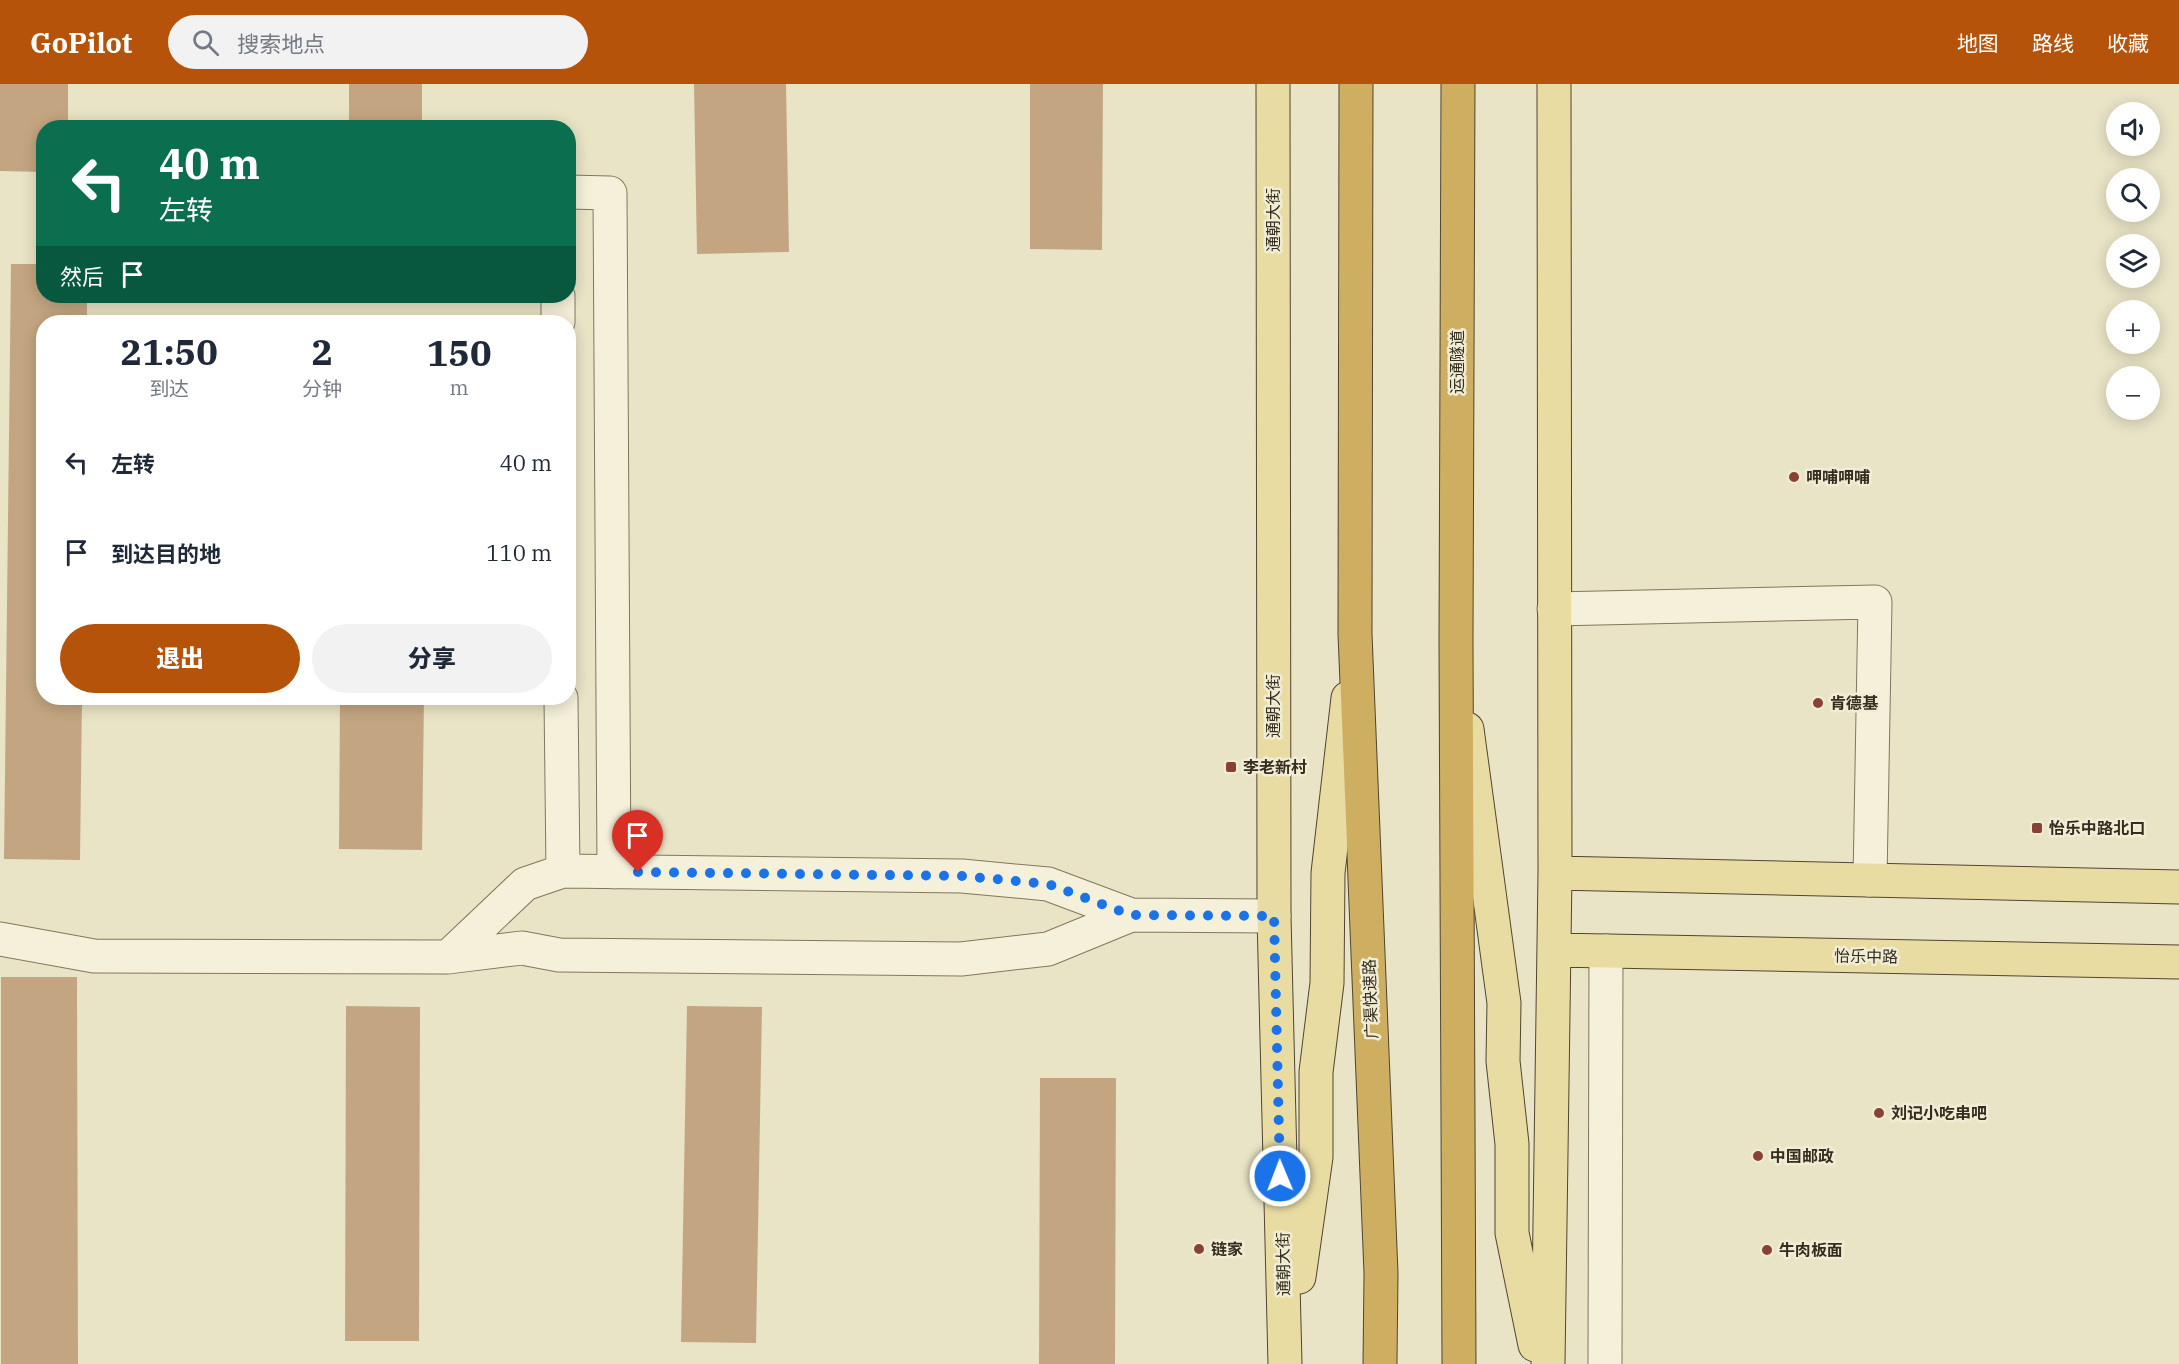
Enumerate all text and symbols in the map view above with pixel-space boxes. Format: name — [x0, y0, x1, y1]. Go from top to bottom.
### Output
search box — [168, 15, 588, 69]
text: GoPilot — [30, 24, 132, 61]
icon: search — [189, 26, 222, 59]
text: 搜索地点 — [237, 29, 325, 58]
text: 地图 — [1957, 29, 1999, 57]
text: 路线 — [2032, 29, 2074, 57]
text: 收藏 — [2107, 29, 2149, 57]
map controls — [2106, 102, 2160, 420]
button: sound — [2106, 102, 2160, 156]
text: 40 m — [159, 136, 260, 191]
icon: left — [60, 144, 138, 222]
button: search — [2106, 168, 2160, 222]
street label: 通朝大街 — [1263, 188, 1283, 252]
text: 左转 — [159, 192, 213, 227]
button: layers — [2106, 234, 2160, 288]
icon: arrive — [116, 258, 149, 291]
text: 然后 — [60, 262, 104, 291]
button: + — [2106, 300, 2160, 354]
text: 21:50 — [120, 328, 218, 375]
text: 2 — [311, 328, 333, 375]
text: 150 — [427, 329, 492, 376]
street label: 运通隧道 — [1447, 330, 1467, 394]
button: − — [2106, 366, 2160, 420]
text: m — [450, 374, 469, 401]
text: 到达 — [149, 375, 189, 402]
text: 分钟 — [302, 375, 342, 402]
icon: left — [60, 446, 93, 479]
text: 40 m — [500, 448, 552, 477]
text: 左转 — [111, 449, 155, 478]
place label: 呷哺呷哺 — [1806, 467, 1870, 487]
marker: 呷哺呷哺 — [1787, 470, 1801, 484]
icon: arrive — [60, 536, 93, 569]
text: 110 m — [486, 538, 552, 567]
text: 到达目的地 — [111, 539, 221, 568]
button: 退出 — [60, 624, 300, 693]
button: 分享 — [312, 624, 552, 693]
street label: 通朝大街 — [1263, 674, 1283, 738]
place label: 肯德基 — [1830, 693, 1879, 713]
marker: 肯德基 — [1811, 696, 1825, 710]
place label: 李老新村 — [1243, 757, 1307, 777]
marker: 李老新村 — [1224, 760, 1238, 774]
pin — [612, 810, 663, 872]
place label: 怡乐中路北口 — [2049, 818, 2145, 838]
icon: arrive — [621, 819, 654, 852]
marker: 怡乐中路北口 — [2030, 821, 2044, 835]
street label: 怡乐中路 — [1834, 945, 1898, 967]
street label: 广渠快速路 — [1359, 959, 1381, 1039]
place label: 刘记小吃串吧 — [1891, 1103, 1987, 1123]
marker: 刘记小吃串吧 — [1872, 1106, 1886, 1120]
position arrow — [1248, 1144, 1312, 1208]
place label: 中国邮政 — [1770, 1146, 1834, 1166]
marker: 中国邮政 — [1751, 1149, 1765, 1163]
street label: 通朝大街 — [1272, 1232, 1294, 1296]
place label: 链家 — [1211, 1239, 1243, 1259]
place label: 牛肉板面 — [1779, 1240, 1843, 1260]
marker: 链家 — [1192, 1242, 1206, 1256]
marker: 牛肉板面 — [1760, 1243, 1774, 1257]

